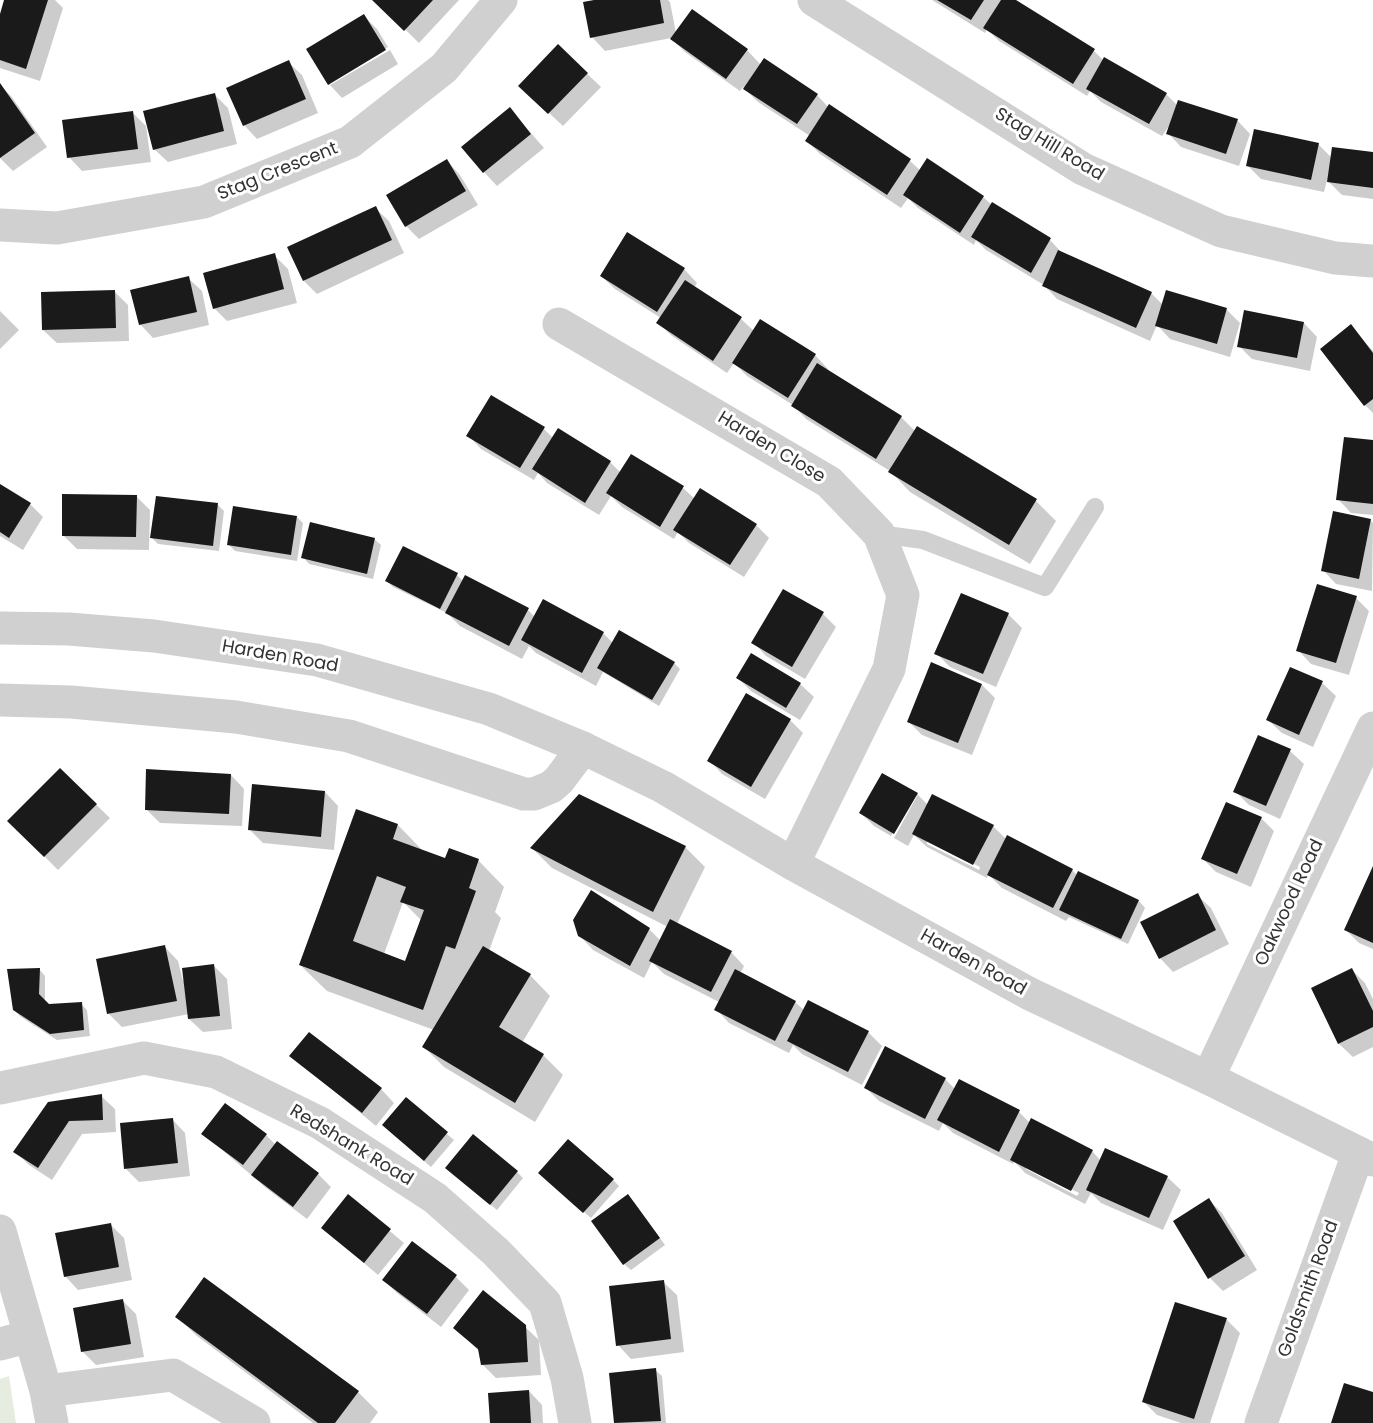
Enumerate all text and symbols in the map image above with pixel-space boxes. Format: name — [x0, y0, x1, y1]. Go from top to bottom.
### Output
street label: Stag Hill Road — [990, 104, 1108, 186]
street label: Stag Crescent — [215, 138, 341, 206]
street label: Harden Close — [713, 407, 829, 489]
street label: Harden Road — [220, 636, 340, 678]
street label: Oakwood Road — [1251, 836, 1329, 970]
street label: Harden Road — [916, 925, 1030, 1001]
street label: Redshank Road — [286, 1101, 416, 1191]
street label: Goldsmith Road — [1274, 1218, 1344, 1360]

